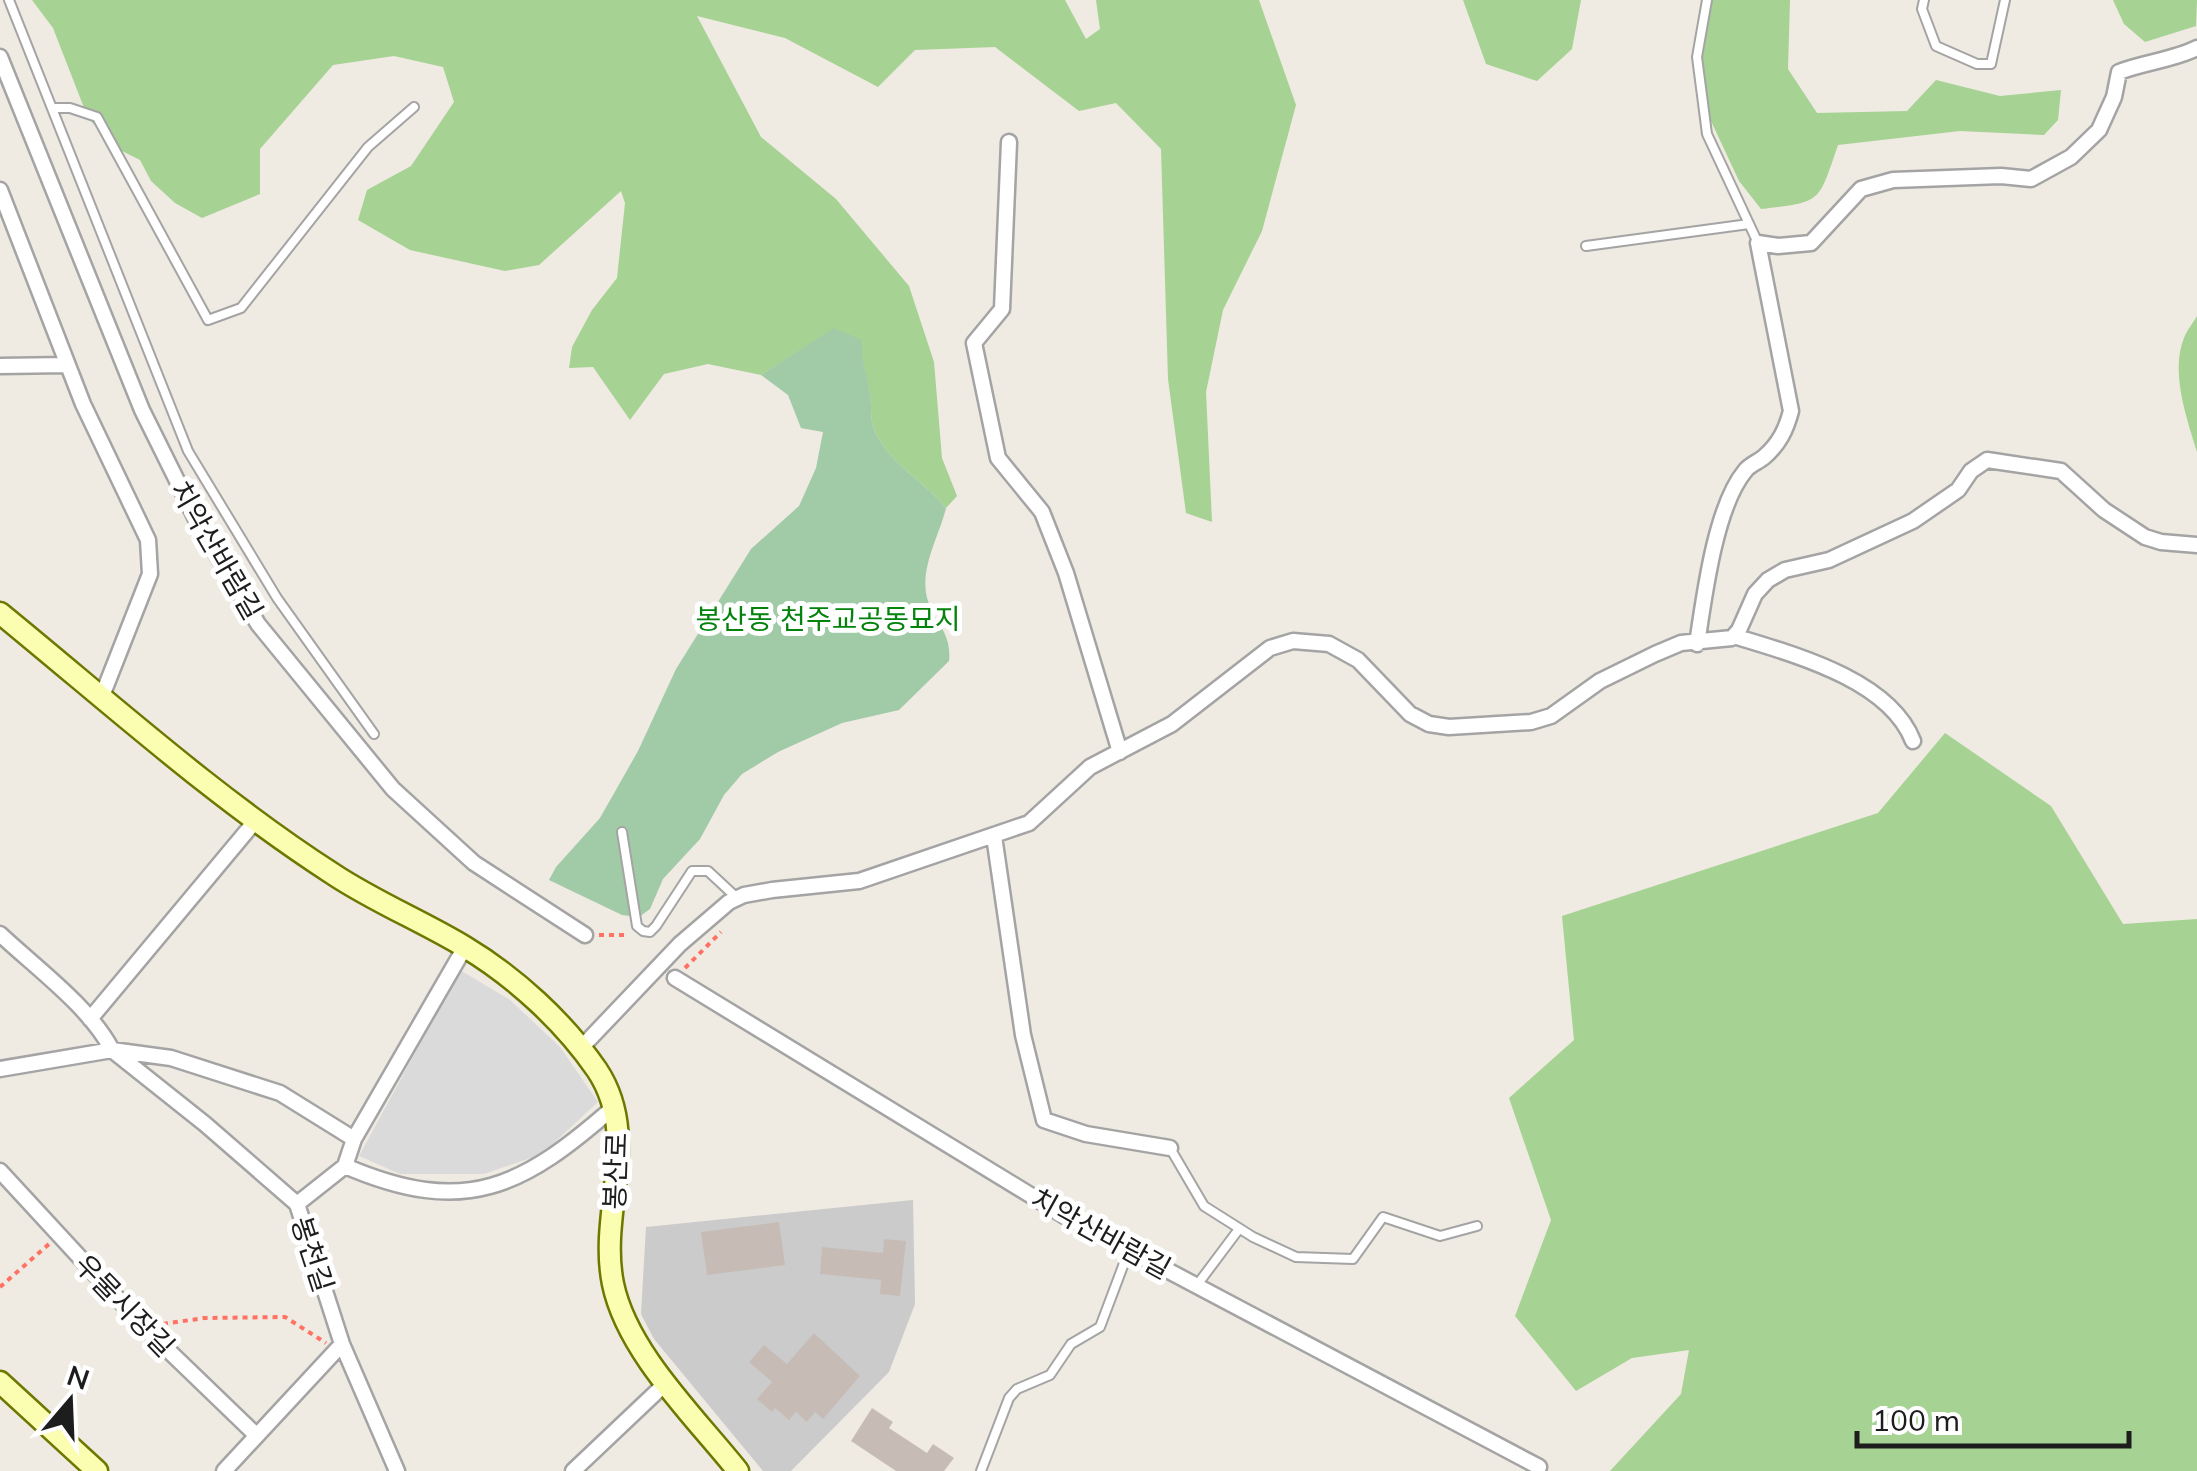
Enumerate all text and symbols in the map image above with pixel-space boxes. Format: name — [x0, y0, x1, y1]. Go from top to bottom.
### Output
street label: 치악산바람길 — [163, 474, 271, 626]
park label: 봉산동 천주교공동묘지 — [696, 601, 960, 636]
street label: 봉산로 — [596, 1132, 634, 1210]
street label: 치악산바람길 — [1025, 1180, 1177, 1286]
street label: 봉천길 — [284, 1212, 342, 1296]
street label: 우물시장길 — [68, 1247, 182, 1363]
north arrow — [20, 1351, 120, 1451]
text: N — [63, 1357, 94, 1397]
scale bar — [1857, 1386, 2130, 1448]
text: 100 m — [1872, 1401, 1960, 1439]

